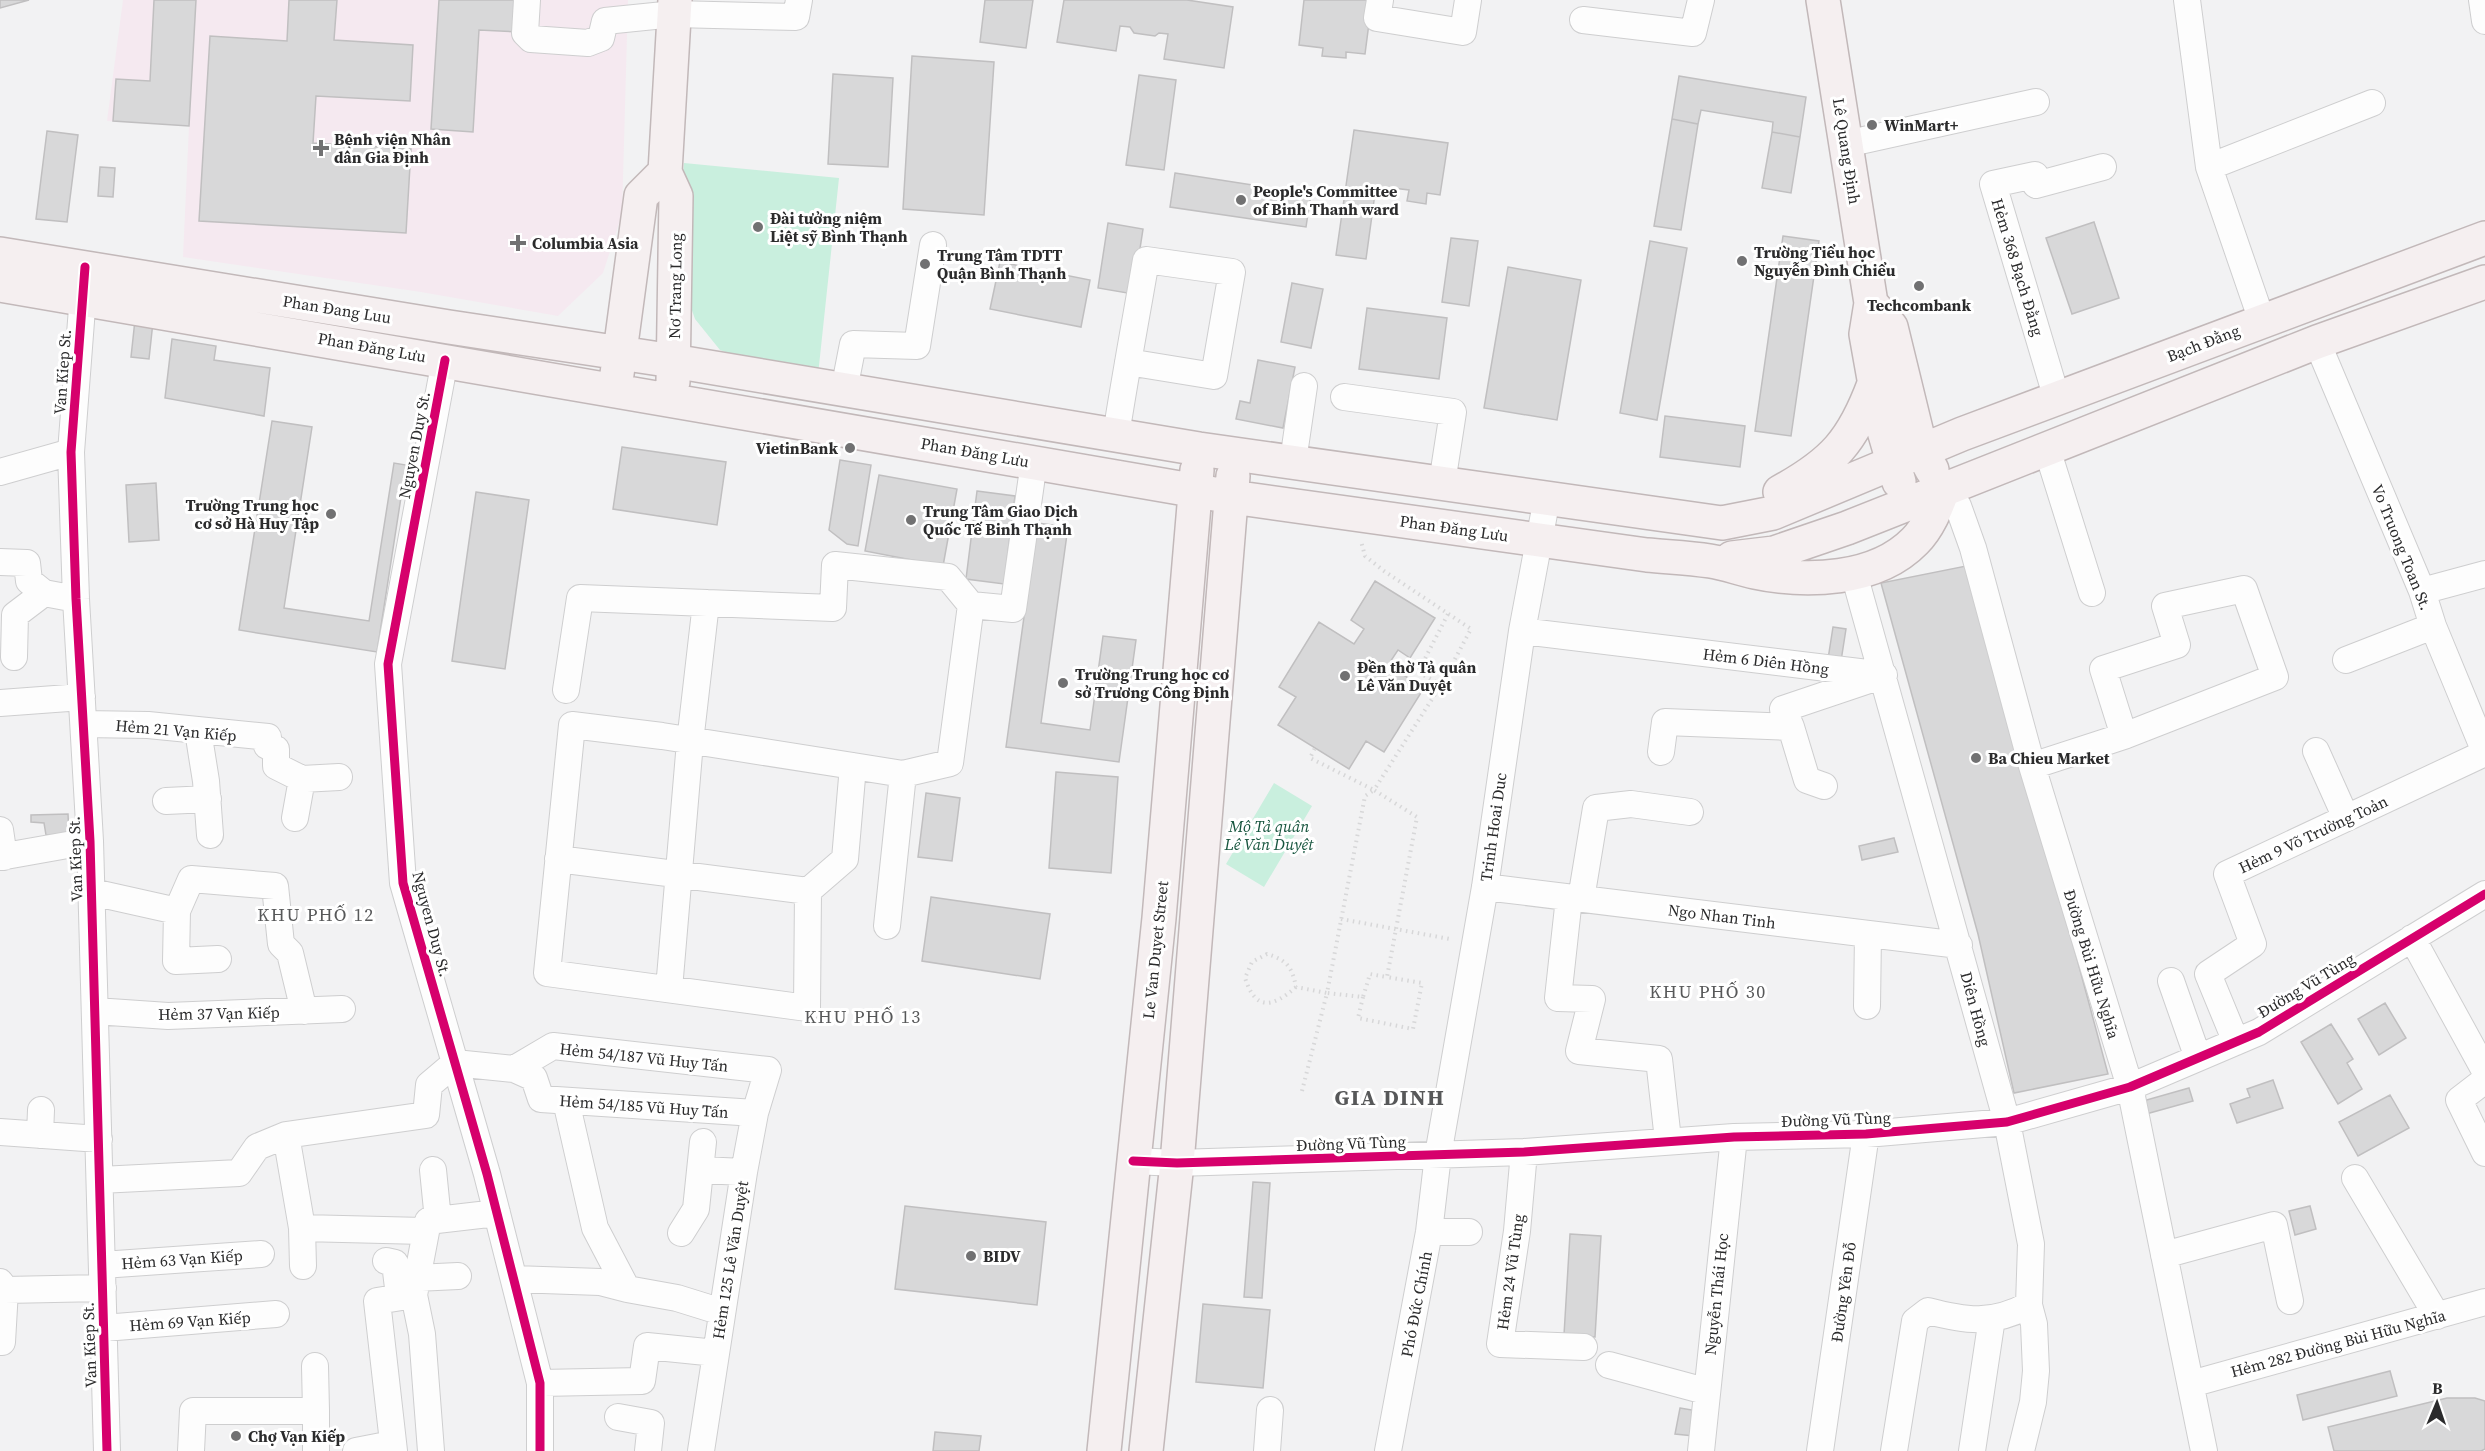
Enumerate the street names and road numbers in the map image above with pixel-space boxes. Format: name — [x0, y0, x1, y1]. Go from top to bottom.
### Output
street label: Lê Quang Định — [1828, 96, 1866, 206]
street label: Hẻm 368 Bạch Đằng — [1987, 195, 2049, 339]
street label: Nơ Trang Long — [663, 233, 687, 339]
street label: Phan Đang Luu — [281, 290, 393, 328]
street label: Bạch Đằng — [2163, 319, 2243, 367]
street label: Phan Đăng Lưu — [316, 327, 428, 367]
street label: Van Kiep St. — [48, 329, 76, 415]
street label: Nguyen Duy St. — [393, 390, 435, 500]
street label: Phan Đăng Lưu — [919, 432, 1031, 472]
street label: Vo Truong Toan St. — [2367, 481, 2437, 613]
street label: Phan Đăng Lưu — [1398, 509, 1510, 547]
street label: Hẻm 6 Diên Hồng — [1702, 642, 1830, 680]
street label: Hẻm 21 Vạn Kiếp — [114, 714, 238, 746]
street label: Trinh Hoai Duc — [1474, 771, 1512, 883]
street label: Hẻm 9 Võ Trường Toản — [2235, 790, 2391, 878]
street label: Van Kiep St. — [63, 816, 87, 902]
street label: Nguyen Duy St. — [407, 869, 457, 979]
street label: Le Van Duyet Street — [1137, 879, 1173, 1020]
street label: Đường Bùi Hữu Nghĩa — [2059, 886, 2125, 1042]
street label: Ngo Nhan Tinh — [1667, 898, 1777, 934]
street label: Đường Vũ Tùng — [2253, 947, 2359, 1023]
street label: Diên Hồng — [1955, 969, 1997, 1049]
street label: Hẻm 37 Vạn Kiếp — [158, 1001, 280, 1025]
street label: Hẻm 54/187 Vũ Huy Tấn — [558, 1037, 730, 1077]
street label: Hẻm 54/185 Vũ Huy Tấn — [559, 1089, 730, 1123]
street label: Đường Vũ Tùng — [1781, 1106, 1891, 1132]
street label: Đường Vũ Tùng — [1296, 1130, 1406, 1156]
street label: Hẻm 125 Lê Văn Duyệt — [707, 1179, 753, 1341]
street label: Hẻm 24 Vũ Tùng — [1491, 1213, 1529, 1331]
street label: Nguyễn Thái Học — [1699, 1232, 1733, 1356]
street label: Đường Yên Đỗ — [1825, 1240, 1861, 1344]
street label: Hẻm 63 Vạn Kiếp — [121, 1244, 243, 1274]
street label: Phó Đức Chính — [1395, 1249, 1437, 1359]
street label: Van Kiep St. — [77, 1302, 101, 1388]
street label: Hẻm 282 Đường Bùi Hữu Nghĩa — [2228, 1303, 2449, 1382]
street label: Hẻm 69 Vạn Kiếp — [129, 1306, 251, 1336]

